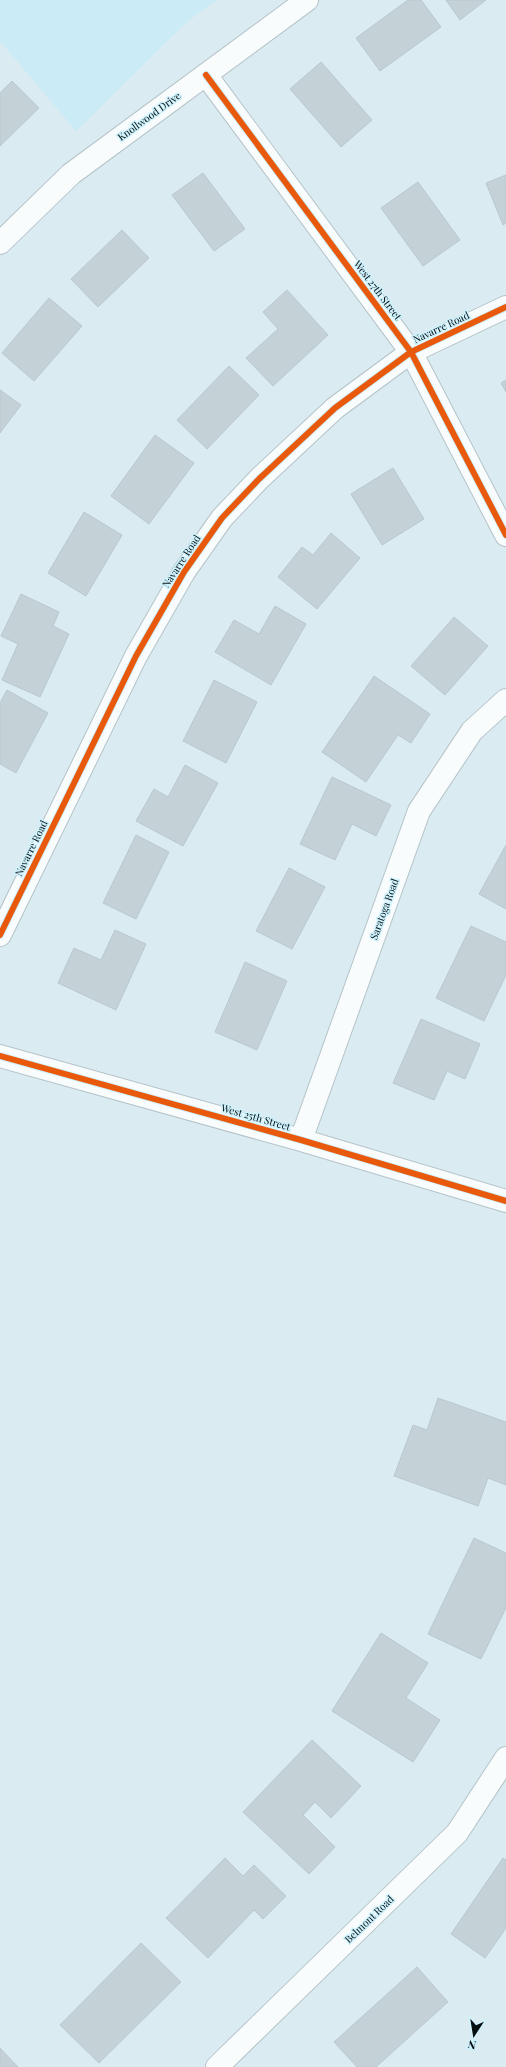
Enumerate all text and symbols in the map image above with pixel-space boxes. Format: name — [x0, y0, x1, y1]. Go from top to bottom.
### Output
street label: Knollwood Drive — [115, 88, 183, 144]
street label: West 27th Street — [350, 256, 405, 323]
street label: Navarre Road — [411, 308, 472, 346]
street label: Navarre Road — [159, 532, 203, 590]
street label: Navarre Road — [11, 818, 51, 878]
street label: Saratoga Road — [366, 876, 402, 942]
street label: West 25th Street — [219, 1100, 293, 1134]
street label: Belmont Road — [341, 1892, 397, 1946]
north arrow — [454, 2015, 494, 2055]
text: N — [466, 2037, 477, 2053]

